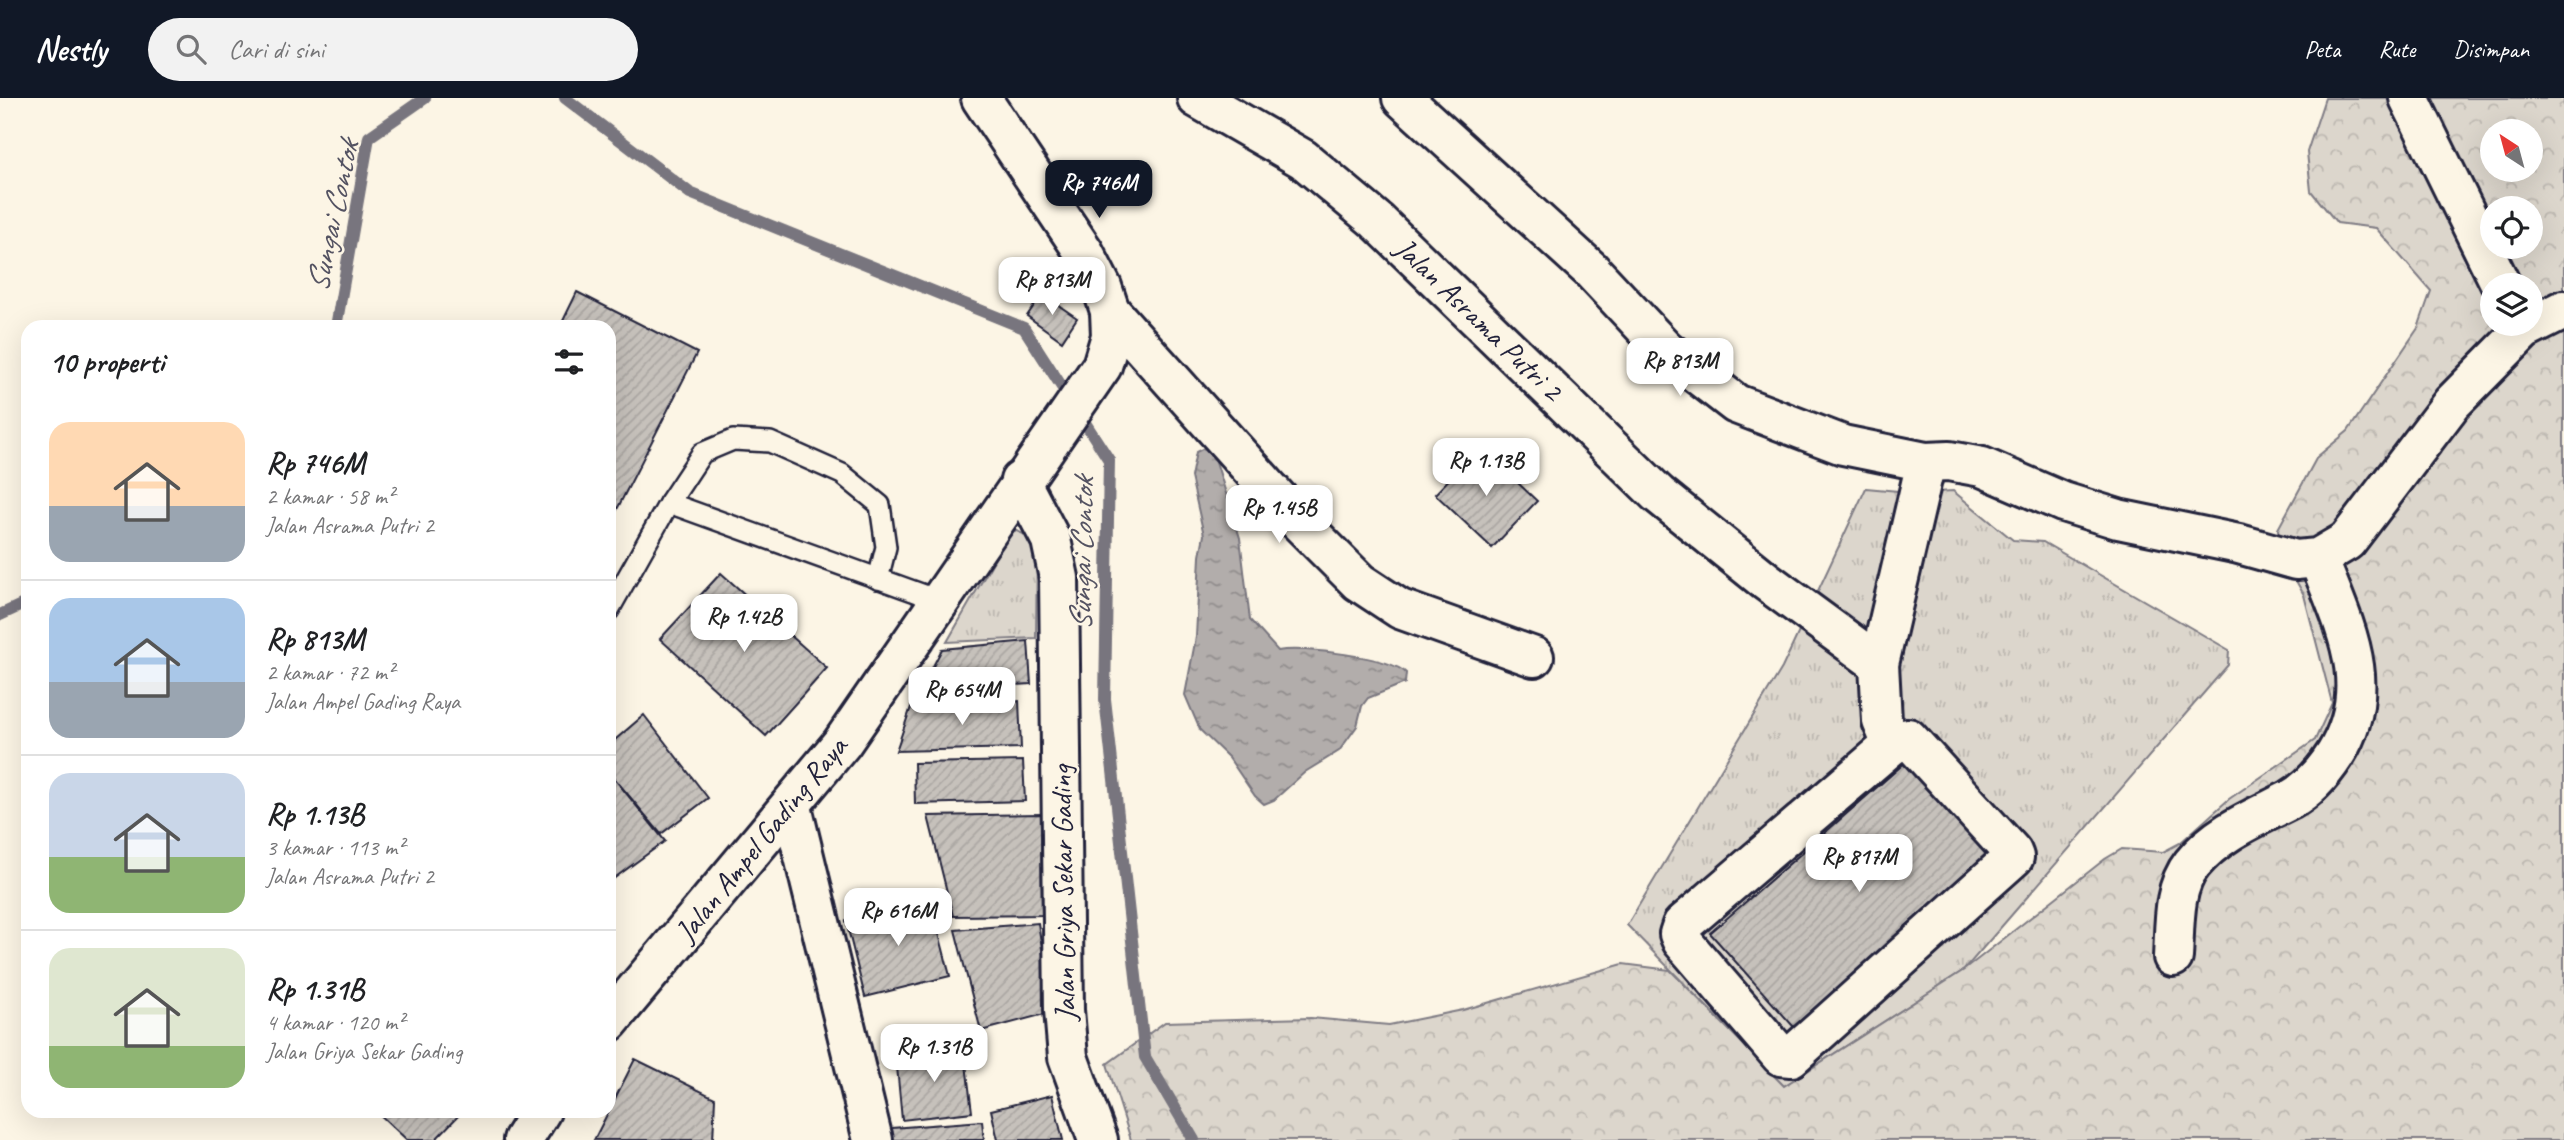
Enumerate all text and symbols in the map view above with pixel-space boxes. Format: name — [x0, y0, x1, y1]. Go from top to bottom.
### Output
search box — [148, 18, 638, 81]
text: Nestly — [35, 28, 106, 70]
icon: search — [172, 30, 210, 68]
text: Cari di sini — [228, 33, 324, 66]
text: Peta — [2304, 34, 2340, 64]
text: Rute — [2378, 34, 2415, 64]
text: Disimpan — [2453, 34, 2529, 64]
north arrow — [2480, 119, 2543, 182]
map controls — [2480, 119, 2543, 336]
water label: Sungai Contok — [296, 132, 370, 295]
pin: Rp 746M — [1034, 160, 1164, 220]
text: Rp 746M — [1061, 168, 1137, 197]
button: locate — [2480, 196, 2543, 259]
street label: Jalan Asrama Putri 2 — [1386, 228, 1573, 410]
pin: Rp 813M — [987, 258, 1117, 317]
text: Rp 813M — [1014, 265, 1090, 294]
button: layers — [2480, 273, 2543, 336]
pin: Rp 813M — [1615, 338, 1745, 398]
text: 10 properti — [49, 343, 164, 381]
icon: filters — [550, 343, 588, 381]
text: Rp 813M — [1642, 346, 1718, 375]
pin: Rp 1.13B — [1414, 438, 1558, 498]
text: Rp 746M — [266, 444, 364, 482]
text: Rp 1.13B — [1449, 446, 1523, 475]
icon: home — [105, 450, 189, 534]
water label: Sungai Contok — [1060, 472, 1103, 631]
text: 2 kamar · 58 m² — [266, 482, 394, 511]
pin: Rp 1.45B — [1207, 486, 1351, 545]
text: Rp 1.45B — [1242, 493, 1316, 522]
text: Jalan Asrama Putri 2 — [266, 511, 434, 540]
pin: Rp 1.42B — [672, 594, 816, 654]
text: Rp 1.42B — [707, 602, 781, 631]
text: Rp 813M — [266, 620, 364, 658]
icon: home — [105, 626, 189, 710]
text: 2 kamar · 72 m² — [266, 658, 394, 687]
pin: Rp 654M — [897, 668, 1027, 727]
text: Rp 654M — [924, 675, 1000, 704]
text: Jalan Ampel Gading Raya — [266, 687, 460, 716]
street label: Jalan Ampel Gading Raya — [665, 727, 857, 951]
street label: Jalan Griya Sekar Gading — [1042, 762, 1084, 1023]
text: Rp 1.13B — [266, 795, 364, 833]
icon: home — [105, 801, 189, 885]
text: 3 kamar · 113 m² — [266, 833, 404, 862]
pin: Rp 817M — [1794, 834, 1924, 894]
text: Rp 817M — [1822, 842, 1896, 871]
text: Jalan Asrama Putri 2 — [266, 862, 434, 891]
pin: Rp 616M — [833, 888, 963, 948]
text: Rp 616M — [860, 896, 936, 925]
text: Rp 1.31B — [266, 970, 364, 1008]
icon: home — [105, 976, 189, 1060]
text: 4 kamar · 120 m² — [266, 1008, 404, 1037]
pin: Rp 1.31B — [862, 1024, 1006, 1084]
text: Rp 1.31B — [897, 1032, 971, 1061]
text: Jalan Griya Sekar Gading — [266, 1037, 462, 1066]

